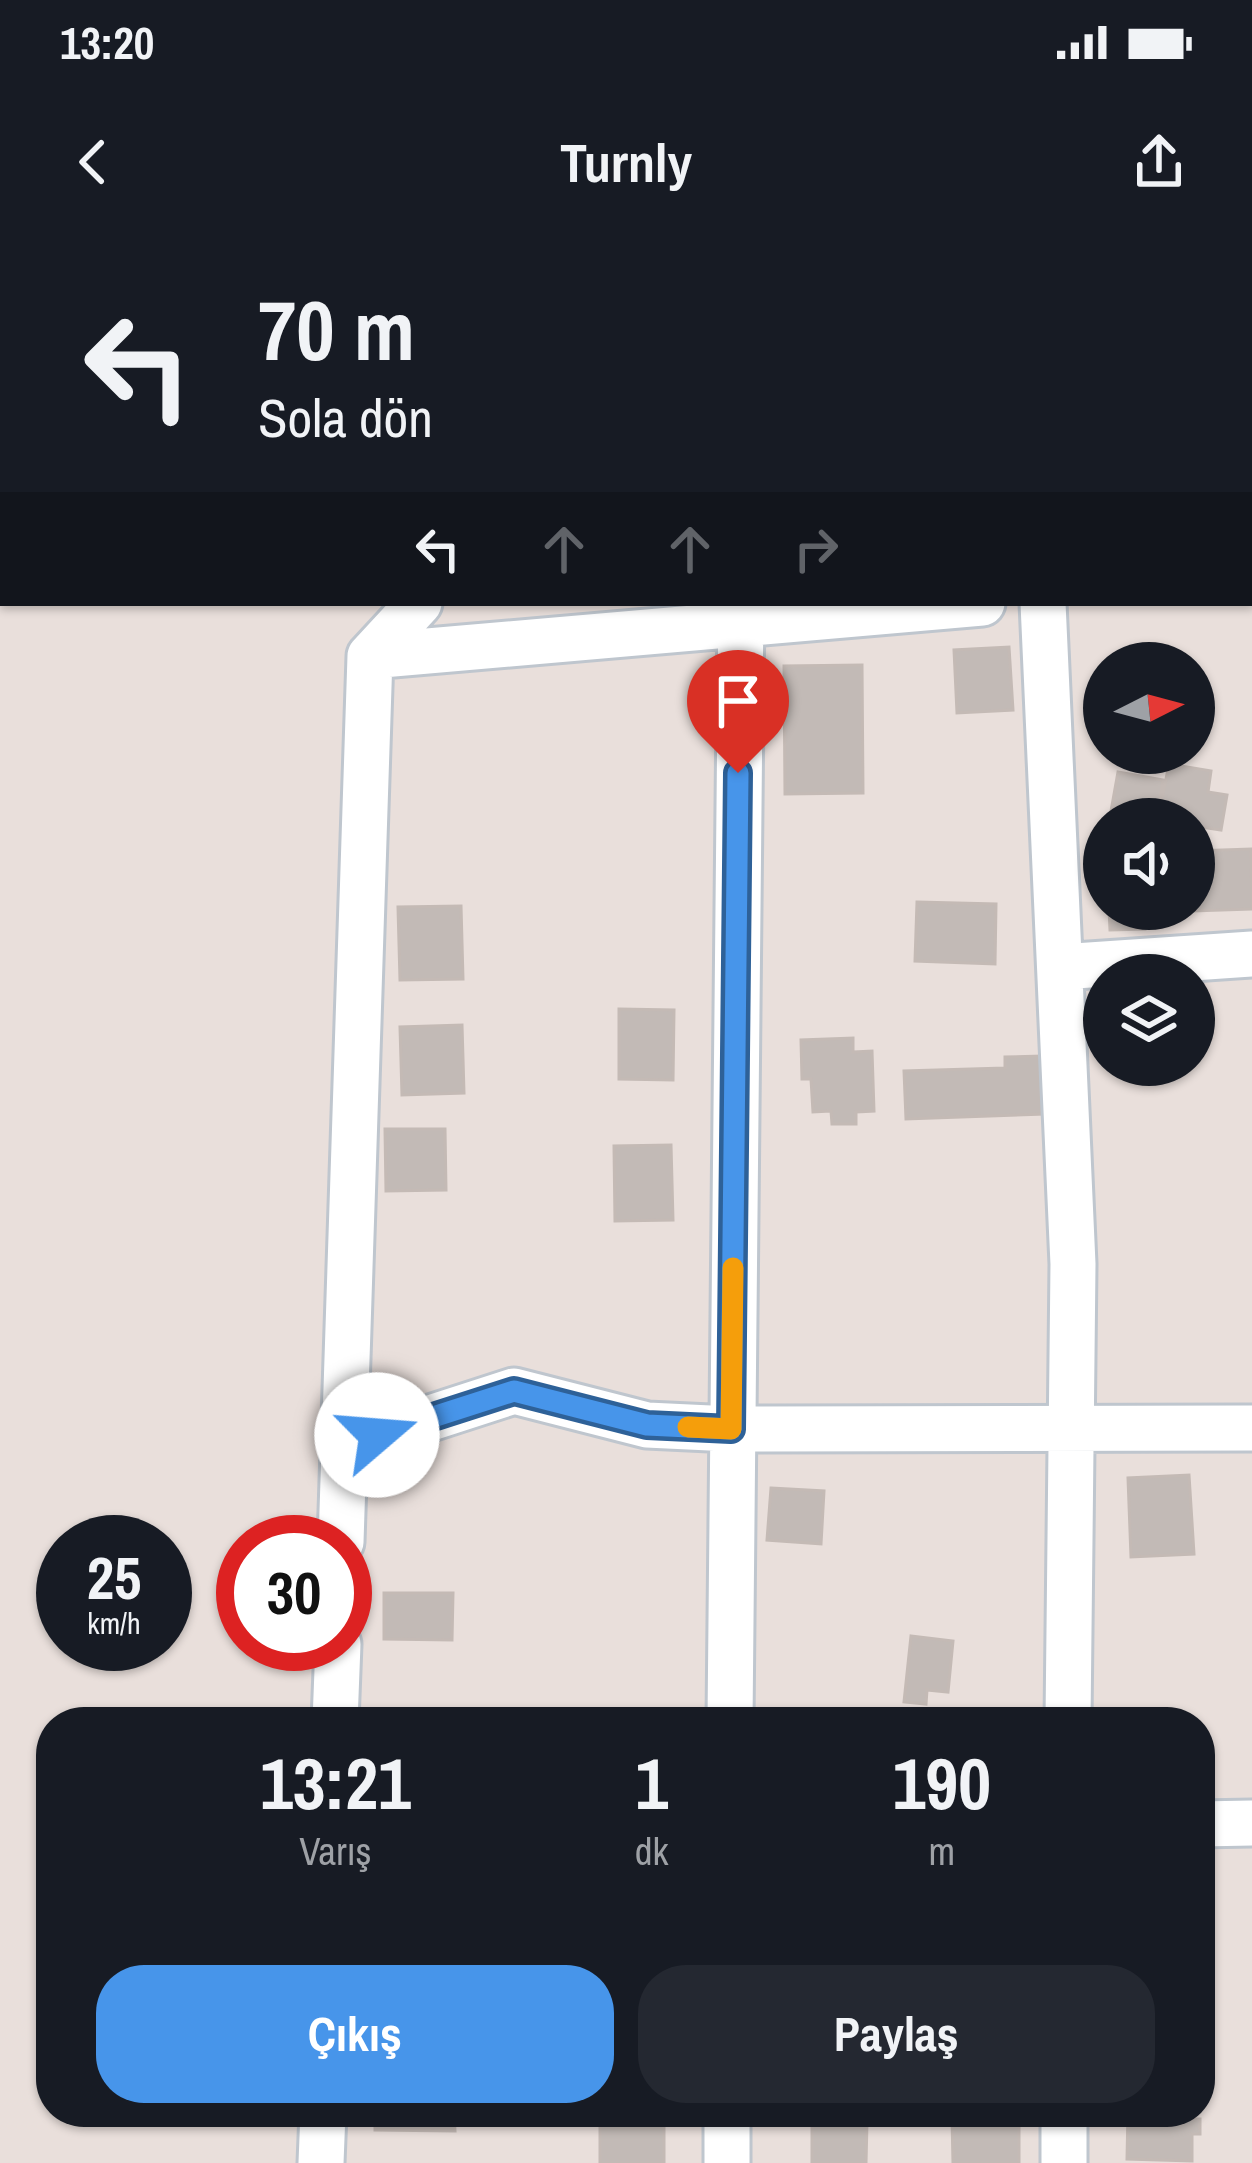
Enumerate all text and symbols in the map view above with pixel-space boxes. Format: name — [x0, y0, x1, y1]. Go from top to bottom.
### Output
text: 13:20 — [60, 12, 154, 73]
text: Turnly — [560, 126, 692, 199]
icon: back — [60, 129, 126, 195]
icon: share — [1126, 129, 1192, 195]
text: 70 m — [258, 273, 415, 386]
icon: left — [60, 288, 216, 444]
text: Sola dön — [258, 381, 433, 454]
icon: left — [405, 516, 471, 582]
icon: ahead — [531, 516, 597, 582]
icon: ahead — [657, 516, 723, 582]
icon: right — [783, 516, 849, 582]
north arrow — [1083, 642, 1215, 774]
map controls — [1083, 642, 1215, 1086]
pin — [687, 650, 789, 773]
icon: arrive — [705, 668, 771, 734]
button: sound — [1083, 798, 1215, 930]
button: layers — [1083, 954, 1215, 1086]
position arrow — [314, 1372, 440, 1498]
speed limit sign: 30 — [216, 1515, 372, 1671]
text: 25 — [87, 1537, 141, 1618]
text: km/h — [87, 1603, 141, 1643]
text: 13:21 — [260, 1734, 411, 1831]
text: 1 — [635, 1734, 668, 1831]
text: 190 — [893, 1734, 991, 1831]
text: Varış — [299, 1825, 372, 1877]
text: dk — [635, 1825, 669, 1877]
text: m — [928, 1825, 955, 1877]
button: Çıkış — [96, 1965, 614, 2103]
button: Paylaş — [638, 1965, 1155, 2103]

